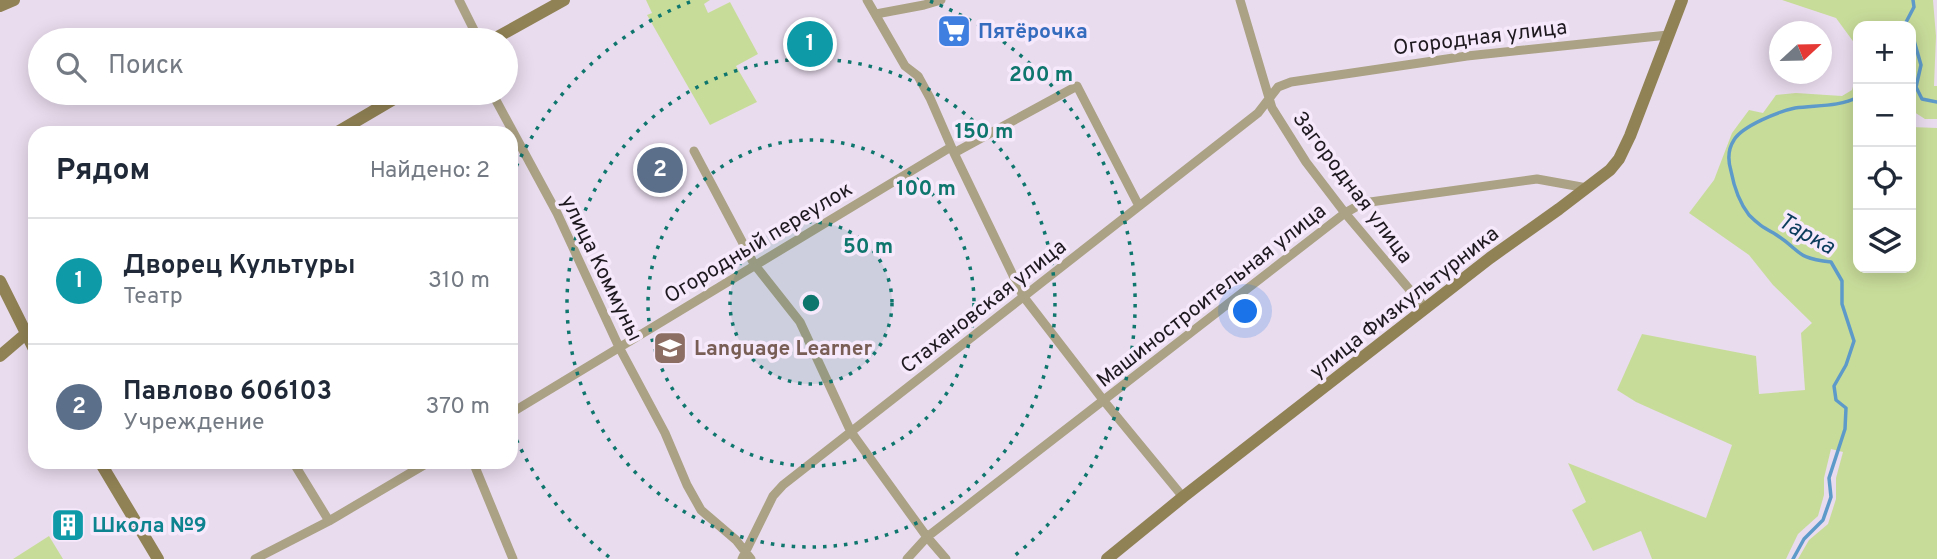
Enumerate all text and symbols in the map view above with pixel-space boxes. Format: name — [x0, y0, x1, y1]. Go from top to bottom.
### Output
supermarket icon: Пятёрочка — [935, 12, 973, 50]
street label: Огородная улица — [1392, 14, 1569, 63]
pin: 1 — [787, 18, 833, 70]
place label: Пятёрочка — [978, 19, 1088, 46]
north arrow — [1769, 21, 1832, 84]
map controls — [1853, 21, 1916, 273]
button: + — [1853, 21, 1916, 84]
search box — [28, 28, 518, 105]
icon: search — [52, 48, 90, 86]
text: Поиск — [108, 50, 184, 83]
text: 200 m — [1009, 62, 1073, 89]
button: − — [1853, 84, 1916, 147]
street label: Загородная улица — [1286, 106, 1418, 270]
text: 150 m — [955, 119, 1013, 146]
pin: 2 — [637, 144, 683, 196]
button: locate — [1853, 147, 1916, 210]
text: Рядом — [56, 153, 150, 190]
text: Найдено: 2 — [370, 157, 490, 186]
street label: Огородный переулок — [660, 176, 858, 310]
text: 100 m — [896, 176, 956, 203]
street label: улица Коммуны — [554, 191, 648, 346]
street label: Машиностроительная улица — [1092, 198, 1332, 394]
water label: Тарка — [1772, 208, 1839, 263]
button: layers — [1853, 210, 1916, 273]
street label: улица Физкультурника — [1305, 221, 1505, 385]
text: 50 m — [843, 234, 893, 261]
street label: Стахановская улица — [896, 234, 1072, 380]
text: Дворец Культуры — [123, 250, 355, 283]
text: 1 — [74, 267, 84, 296]
text: 310 m — [428, 267, 490, 296]
text: Театр — [123, 283, 183, 312]
centre of rings — [799, 291, 823, 315]
your location — [1228, 294, 1262, 328]
school or university icon: Language Learner — [651, 329, 689, 367]
place label: Language Learner — [694, 336, 873, 363]
text: Павлово 606103 — [123, 376, 332, 409]
text: 2 — [72, 393, 86, 422]
text: 370 m — [425, 393, 490, 422]
text: Учреждение — [123, 409, 265, 438]
building icon: Школа №9 — [49, 506, 87, 544]
place label: Школа №9 — [92, 513, 207, 540]

